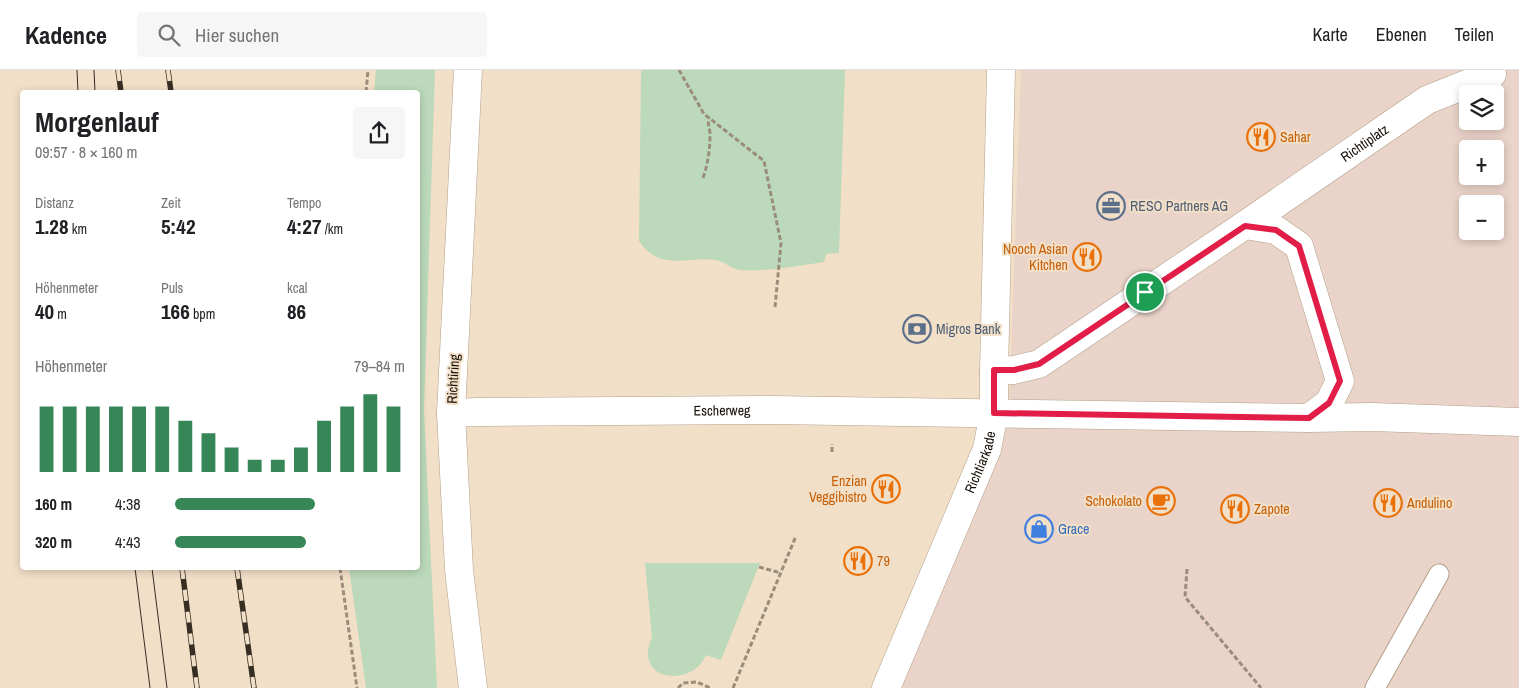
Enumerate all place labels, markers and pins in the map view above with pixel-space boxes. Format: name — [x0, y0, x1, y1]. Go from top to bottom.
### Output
restaurant icon: Sahar — [1246, 122, 1276, 152]
place label: Sahar — [1280, 128, 1311, 146]
office icon: RESO Partners AG — [1096, 191, 1126, 221]
place label: RESO Partners AG — [1130, 197, 1228, 215]
place label: Nooch Asian Kitchen — [1003, 240, 1068, 274]
restaurant icon: Nooch Asian Kitchen — [1072, 242, 1102, 272]
pin — [1124, 271, 1166, 313]
bank icon: Migros Bank — [902, 314, 932, 344]
place label: Migros Bank — [936, 320, 1001, 338]
place label: Enzian Veggibistro — [809, 472, 867, 506]
restaurant icon: Enzian Veggibistro — [871, 474, 901, 504]
cafe icon: Schokolato — [1146, 486, 1176, 516]
restaurant icon: Andulino — [1373, 488, 1403, 518]
place label: Schokolato — [1085, 492, 1142, 510]
restaurant icon: Zapote — [1220, 494, 1250, 524]
place label: Andulino — [1406, 494, 1452, 512]
place label: Zapote — [1254, 500, 1290, 518]
shop icon: Grace — [1024, 514, 1054, 544]
place label: Grace — [1058, 520, 1089, 538]
restaurant icon: 79 — [843, 546, 873, 576]
place label: 79 — [877, 552, 890, 570]

